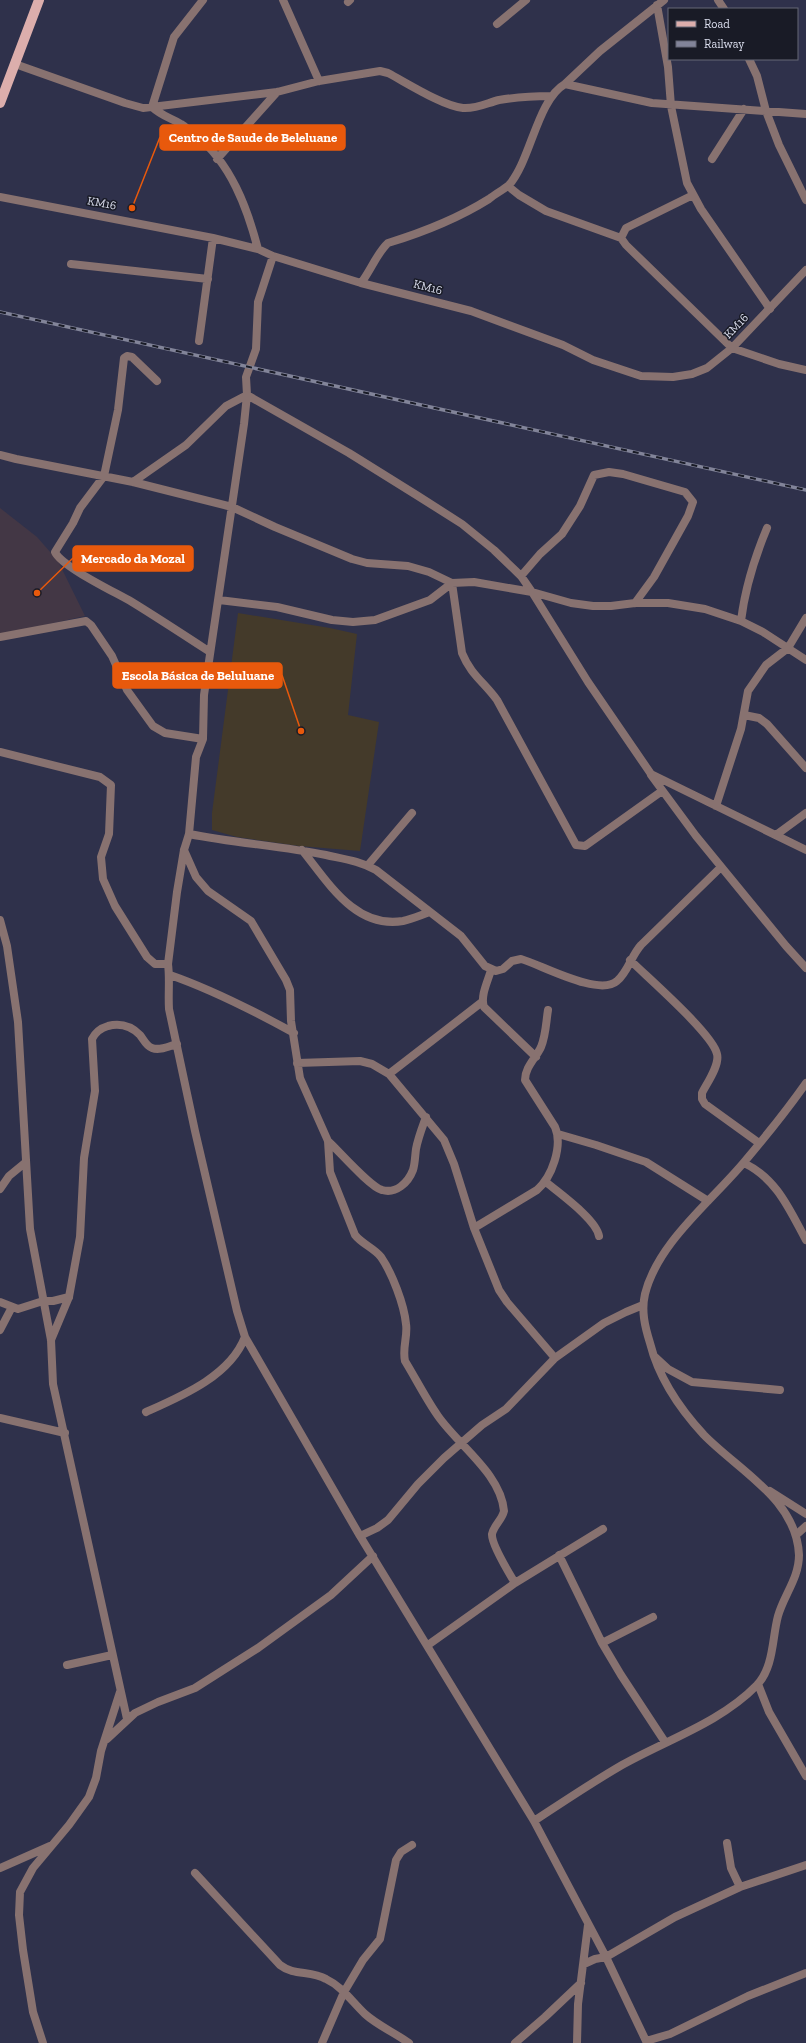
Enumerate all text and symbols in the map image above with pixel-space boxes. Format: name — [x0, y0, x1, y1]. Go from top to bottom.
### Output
legend — [668, 8, 798, 60]
text: Road — [704, 17, 730, 31]
text: Railway — [704, 37, 745, 51]
callout: Centro de Saude de Beleluane — [160, 125, 345, 150]
text: Centro de Saude de Beleluane — [169, 130, 338, 145]
street label: KM16 — [86, 193, 118, 213]
street label: KM16 — [412, 277, 444, 297]
street label: KM16 — [721, 311, 751, 341]
callout: Mercado da Mozal — [73, 546, 193, 571]
text: Mercado da Mozal — [81, 551, 185, 566]
callout: Escola Básica de Beluluane — [113, 663, 282, 688]
text: Escola Básica de Beluluane — [122, 668, 275, 683]

